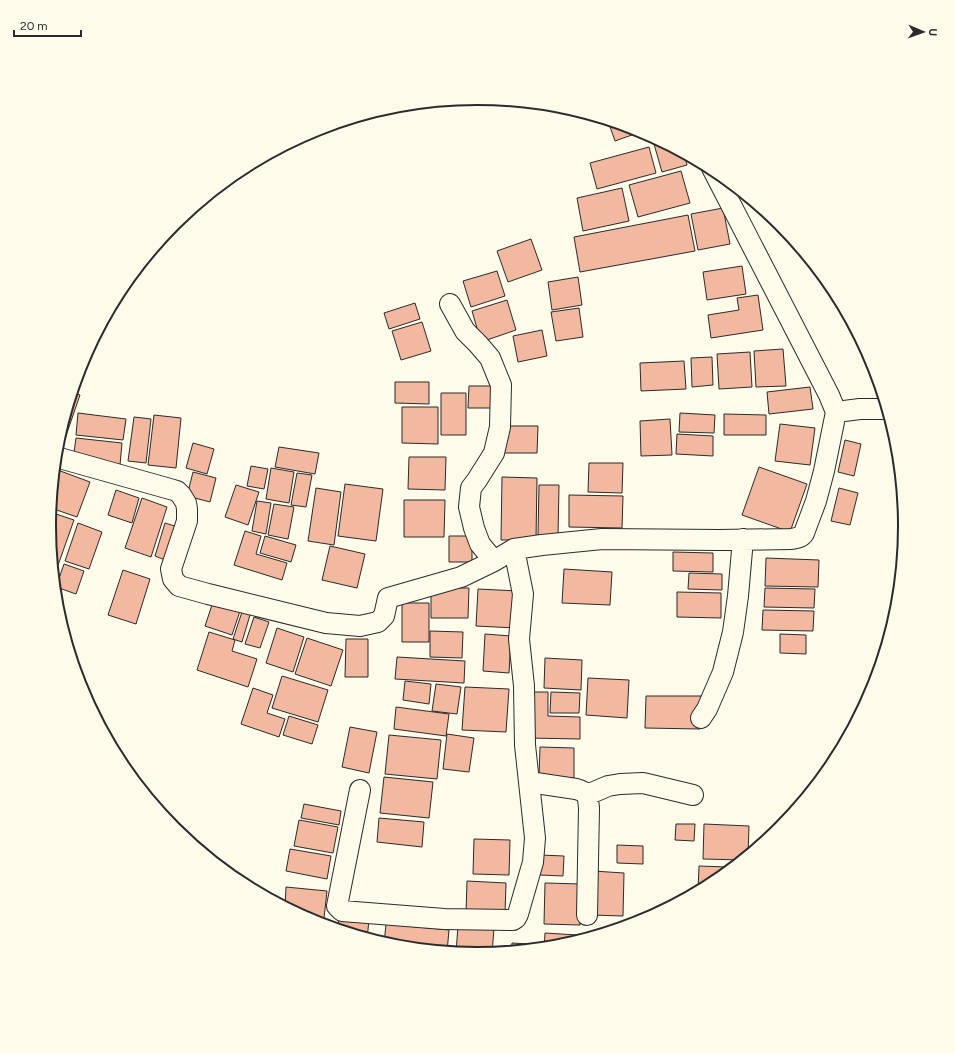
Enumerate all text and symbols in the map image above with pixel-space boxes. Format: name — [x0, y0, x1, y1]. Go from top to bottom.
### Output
scale bar — [14, 12, 81, 38]
north arrow — [903, 12, 943, 52]
text: 20 m — [20, 19, 48, 33]
text: U — [926, 28, 939, 37]

